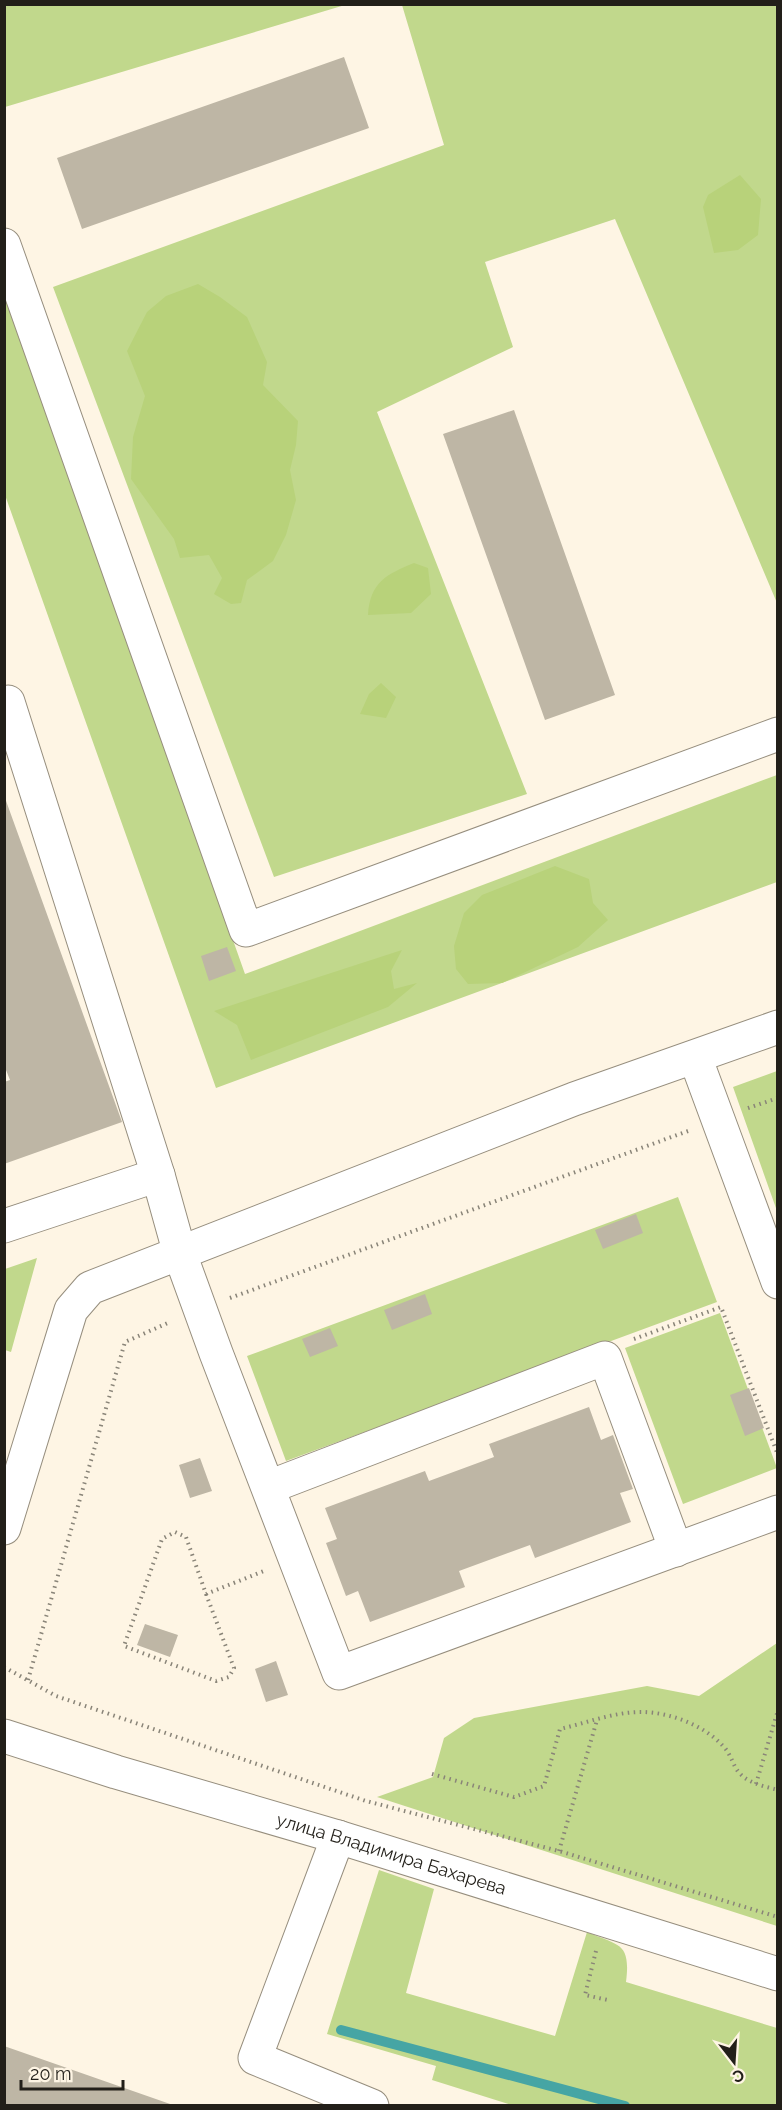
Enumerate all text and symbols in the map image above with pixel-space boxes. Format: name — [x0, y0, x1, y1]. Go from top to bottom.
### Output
street label: улица Владимира Бахарева — [274, 1809, 509, 1899]
north arrow — [704, 2032, 764, 2092]
scale bar — [21, 2053, 123, 2091]
text: 20 m — [30, 2063, 72, 2084]
text: С — [730, 2065, 746, 2087]

